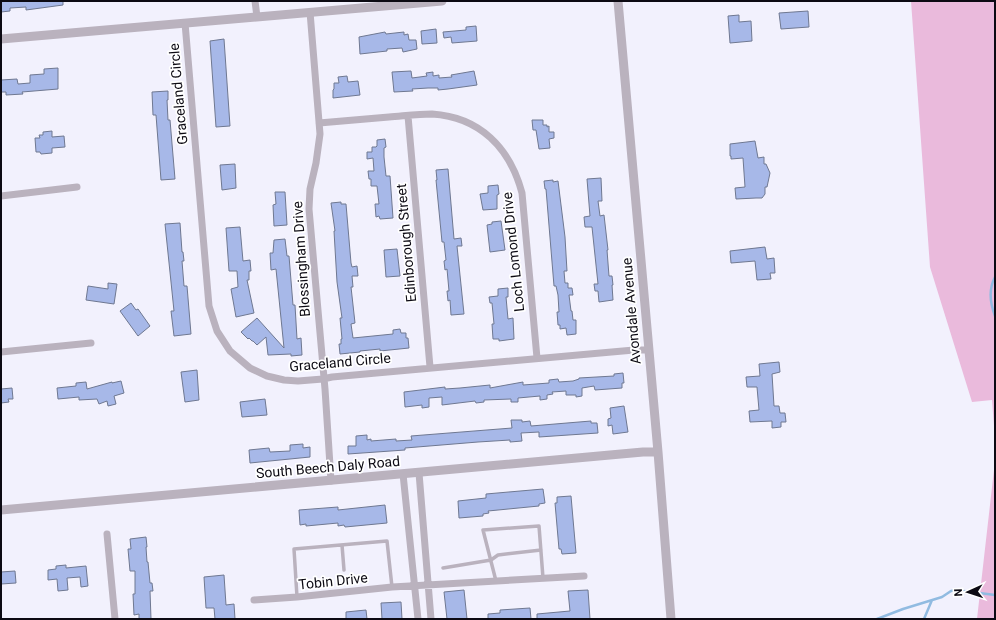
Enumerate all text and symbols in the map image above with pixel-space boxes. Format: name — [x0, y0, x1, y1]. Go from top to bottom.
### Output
street label: Graceland Circle — [166, 43, 190, 145]
street label: Edinborough Street — [393, 183, 419, 303]
street label: Loch Lomond Drive — [499, 191, 527, 313]
street label: Blossingham Drive — [289, 201, 313, 317]
street label: Avondale Avenue — [618, 257, 644, 365]
street label: Graceland Circle — [289, 350, 391, 374]
street label: South Beech Daly Road — [255, 453, 401, 481]
street label: Tobin Drive — [298, 569, 368, 593]
north arrow — [948, 572, 988, 612]
text: N — [952, 588, 965, 597]

